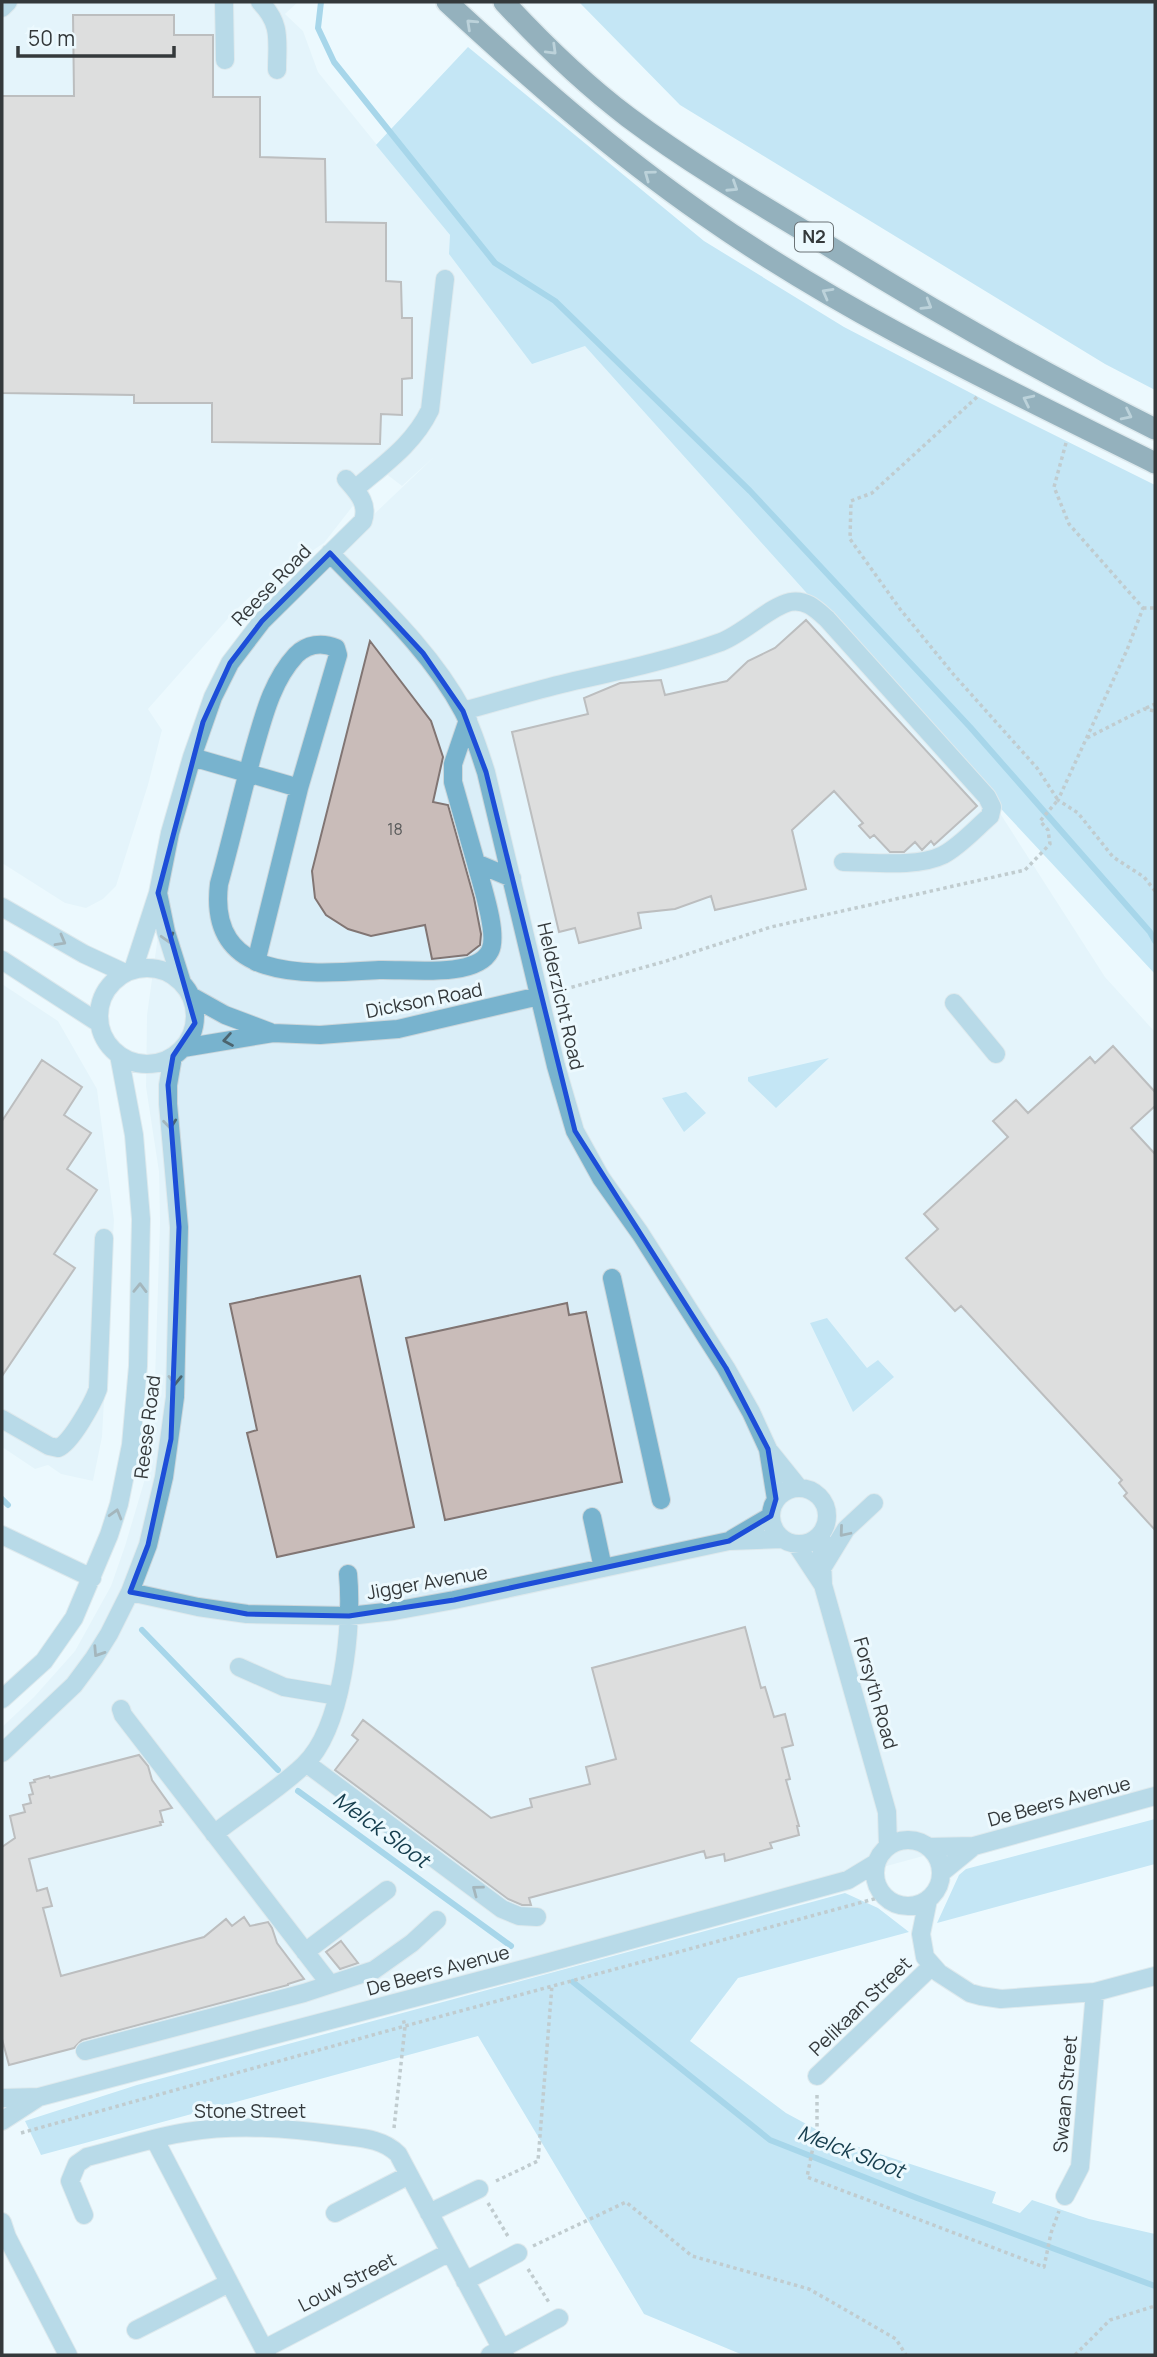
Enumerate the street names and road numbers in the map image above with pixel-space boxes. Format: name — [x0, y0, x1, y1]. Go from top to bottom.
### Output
road number: N2 — [795, 222, 833, 251]
street label: Reese Road — [225, 539, 317, 631]
street label: Helderzicht Road — [531, 920, 591, 1072]
street label: Dickson Road — [363, 976, 485, 1024]
street label: Reese Road — [128, 1374, 166, 1480]
street label: Jigger Avenue — [364, 1559, 490, 1605]
street label: Forsyth Road — [848, 1634, 904, 1752]
street label: De Beers Avenue — [985, 1769, 1133, 1833]
street label: De Beers Avenue — [364, 1938, 512, 2002]
street label: Pelikaan Street — [803, 1951, 917, 2061]
street label: Swaan Street — [1047, 2034, 1083, 2154]
street label: Stone Street — [194, 2098, 306, 2124]
street label: Louw Street — [294, 2246, 400, 2318]

